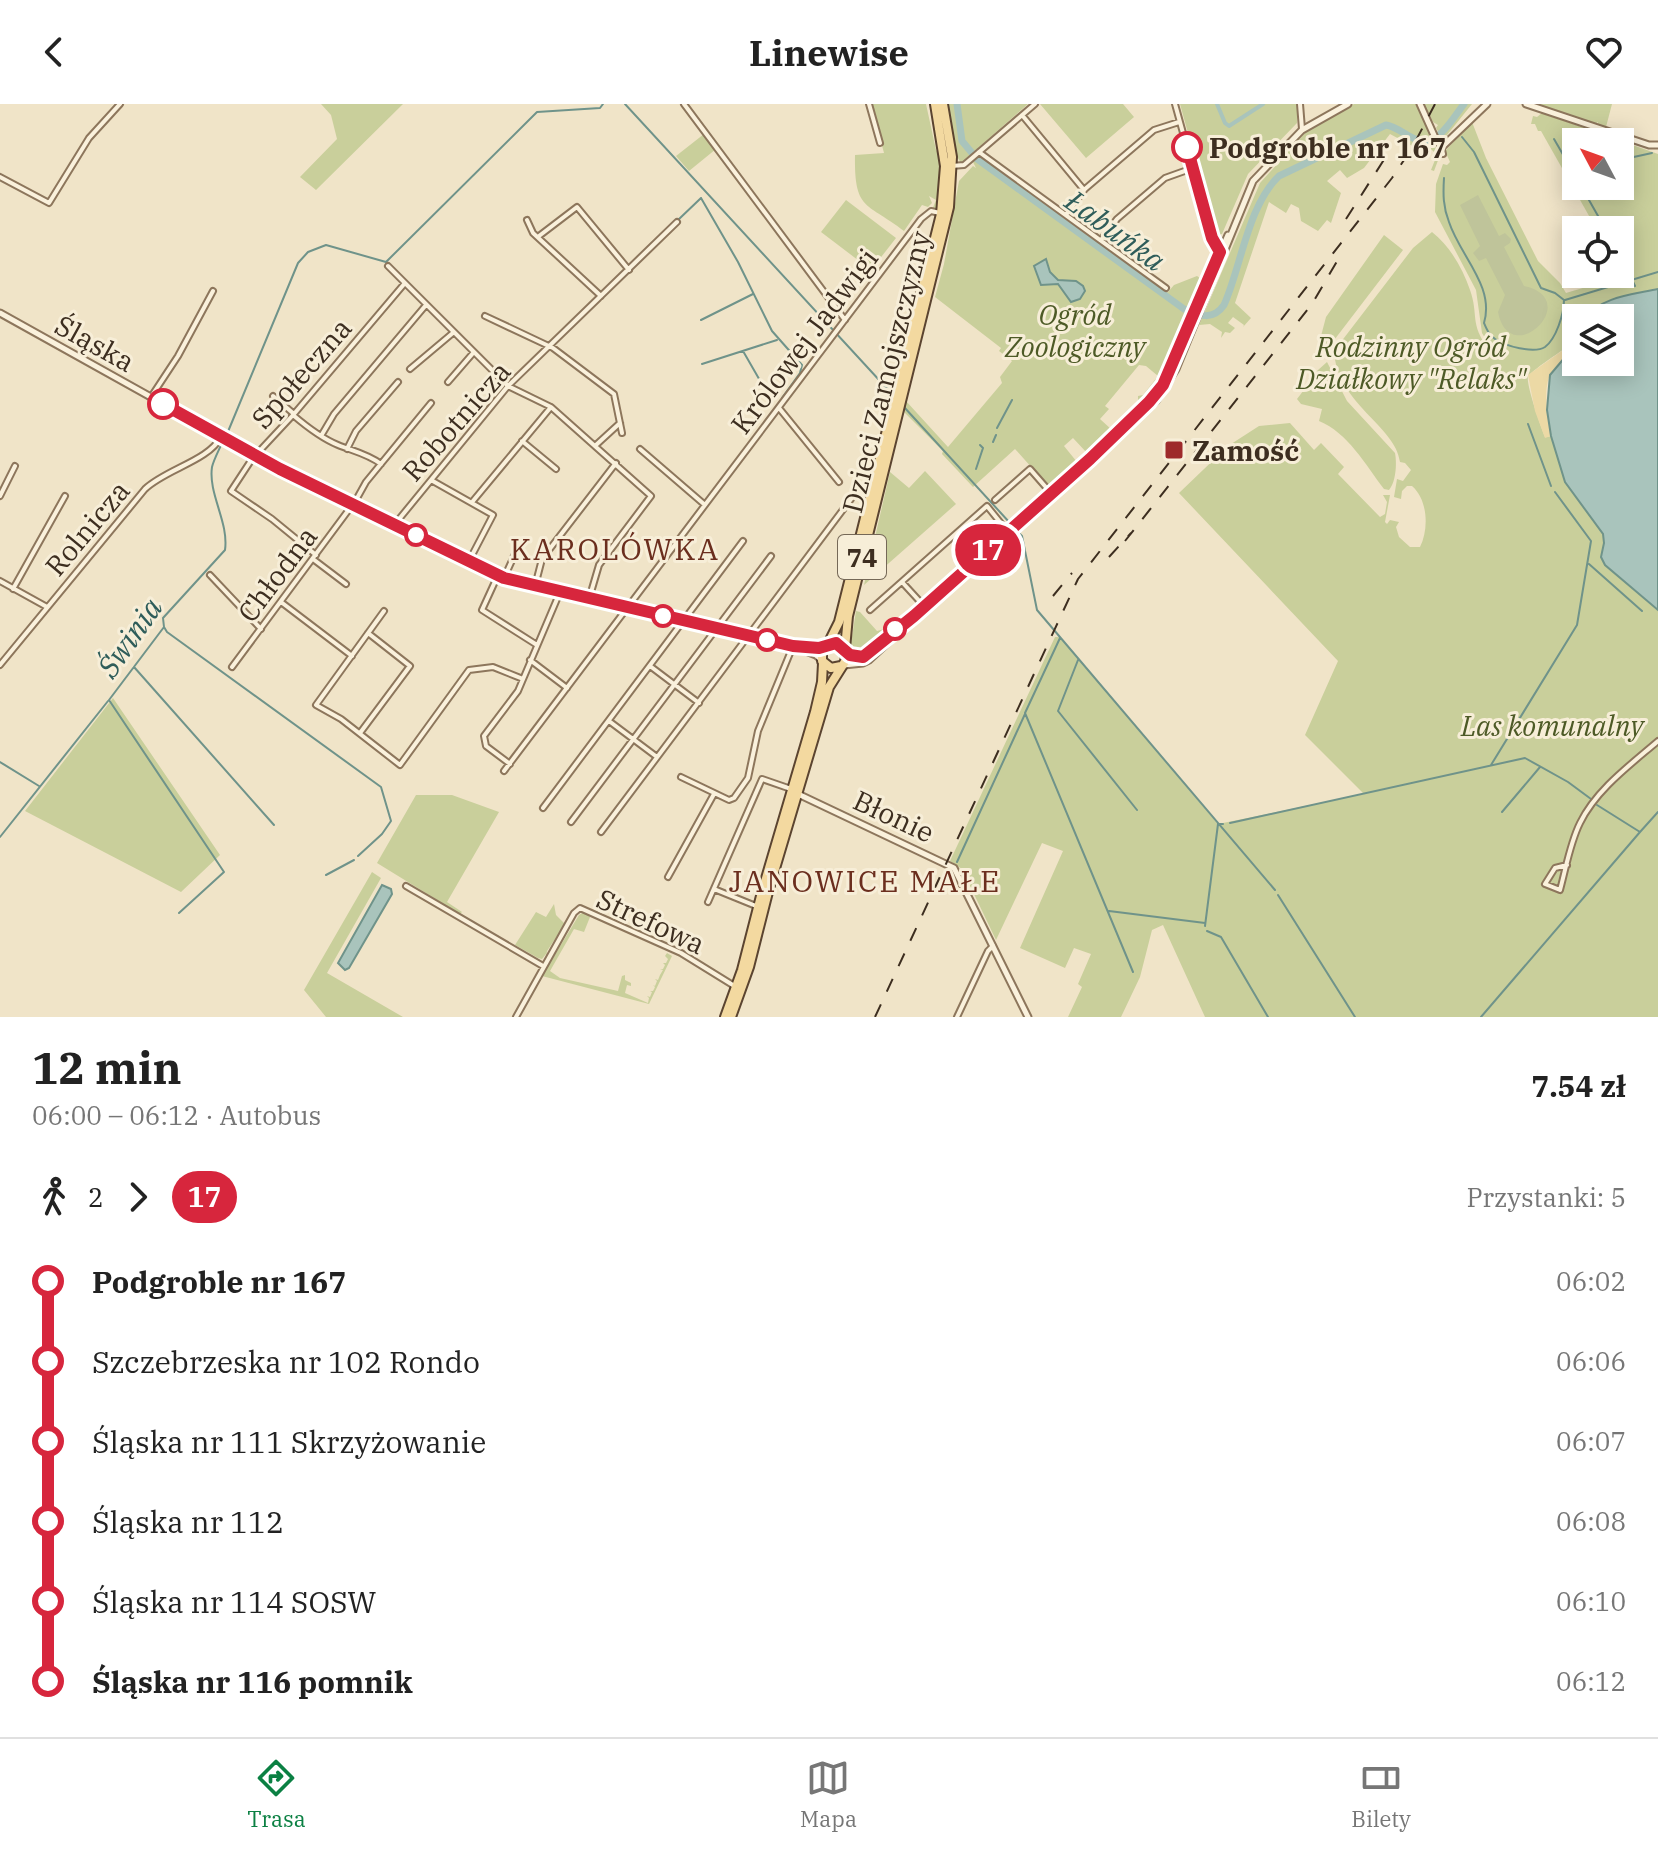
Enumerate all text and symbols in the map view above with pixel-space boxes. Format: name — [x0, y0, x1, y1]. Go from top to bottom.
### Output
text: Linewise — [749, 29, 909, 76]
icon: back — [32, 30, 76, 74]
icon: heart — [1582, 30, 1626, 74]
north arrow — [1562, 128, 1634, 200]
map controls — [1562, 128, 1634, 376]
place label: Podgroble nr 167 — [1209, 129, 1446, 166]
marker: Podgroble nr 167 — [1172, 132, 1202, 162]
water label: Łabuńka — [1058, 180, 1174, 280]
button: locate — [1562, 216, 1634, 288]
street label: Dzieci Zamojszczyzny — [833, 227, 939, 517]
street label: Królowej Jadwigi — [722, 241, 886, 441]
park label: Ogród Zoologiczny — [1004, 296, 1147, 365]
button: layers — [1562, 304, 1634, 376]
street label: Śląska — [49, 306, 141, 380]
street label: Społeczna — [243, 310, 359, 436]
park label: Rodzinny Ogród Działkowy "Relaks" — [1295, 328, 1528, 397]
street label: Robotnicza — [394, 353, 518, 489]
unlabelled marker — [148, 389, 178, 419]
place label: Zamość — [1192, 432, 1299, 469]
marker: Zamość — [1163, 439, 1185, 461]
street label: Rolnicza — [36, 473, 138, 583]
street label: Chłodna — [229, 519, 325, 629]
unlabelled marker — [405, 524, 427, 546]
line badge: 17 — [952, 524, 1024, 576]
district label: KAROLÓWKA — [510, 529, 720, 568]
text: 17 — [971, 531, 1005, 568]
road number: 74 — [838, 535, 886, 579]
water label: Świnia — [87, 589, 171, 685]
unlabelled marker — [652, 605, 674, 627]
unlabelled marker — [884, 618, 906, 640]
unlabelled marker — [756, 629, 778, 651]
park label: Las komunalny — [1460, 707, 1645, 744]
street label: Błonie — [848, 781, 940, 851]
district label: JANOWICE MAŁE — [729, 861, 1001, 900]
street label: Strefowa — [591, 880, 711, 962]
text: 12 min — [32, 1039, 182, 1096]
text: 7.54 zł — [1531, 1066, 1626, 1105]
text: 06:00 – 06:12 · Autobus — [32, 1098, 321, 1132]
icon: walk — [32, 1175, 76, 1219]
icon: forward — [116, 1175, 160, 1219]
text: 17 — [188, 1178, 221, 1215]
text: 2 — [88, 1180, 104, 1214]
text: Przystanki: 5 — [1467, 1180, 1626, 1214]
text: Podgroble nr 167 — [92, 1262, 346, 1301]
text: 06:02 — [1556, 1264, 1626, 1298]
text: Szczebrzeska nr 102 Rondo — [92, 1342, 480, 1381]
text: 06:06 — [1556, 1344, 1626, 1378]
text: Śląska nr 111 Skrzyżowanie — [92, 1422, 486, 1461]
text: 06:07 — [1556, 1424, 1626, 1458]
text: Śląska nr 112 — [92, 1502, 284, 1541]
text: 06:08 — [1556, 1504, 1626, 1538]
text: Śląska nr 114 SOSW — [92, 1582, 376, 1621]
text: 06:10 — [1556, 1584, 1626, 1618]
text: Śląska nr 116 pomnik — [92, 1662, 413, 1701]
text: 06:12 — [1556, 1664, 1626, 1698]
tab: Trasa — [247, 1756, 306, 1833]
tab: Mapa — [800, 1756, 857, 1833]
tab: Bilety — [1351, 1756, 1411, 1833]

